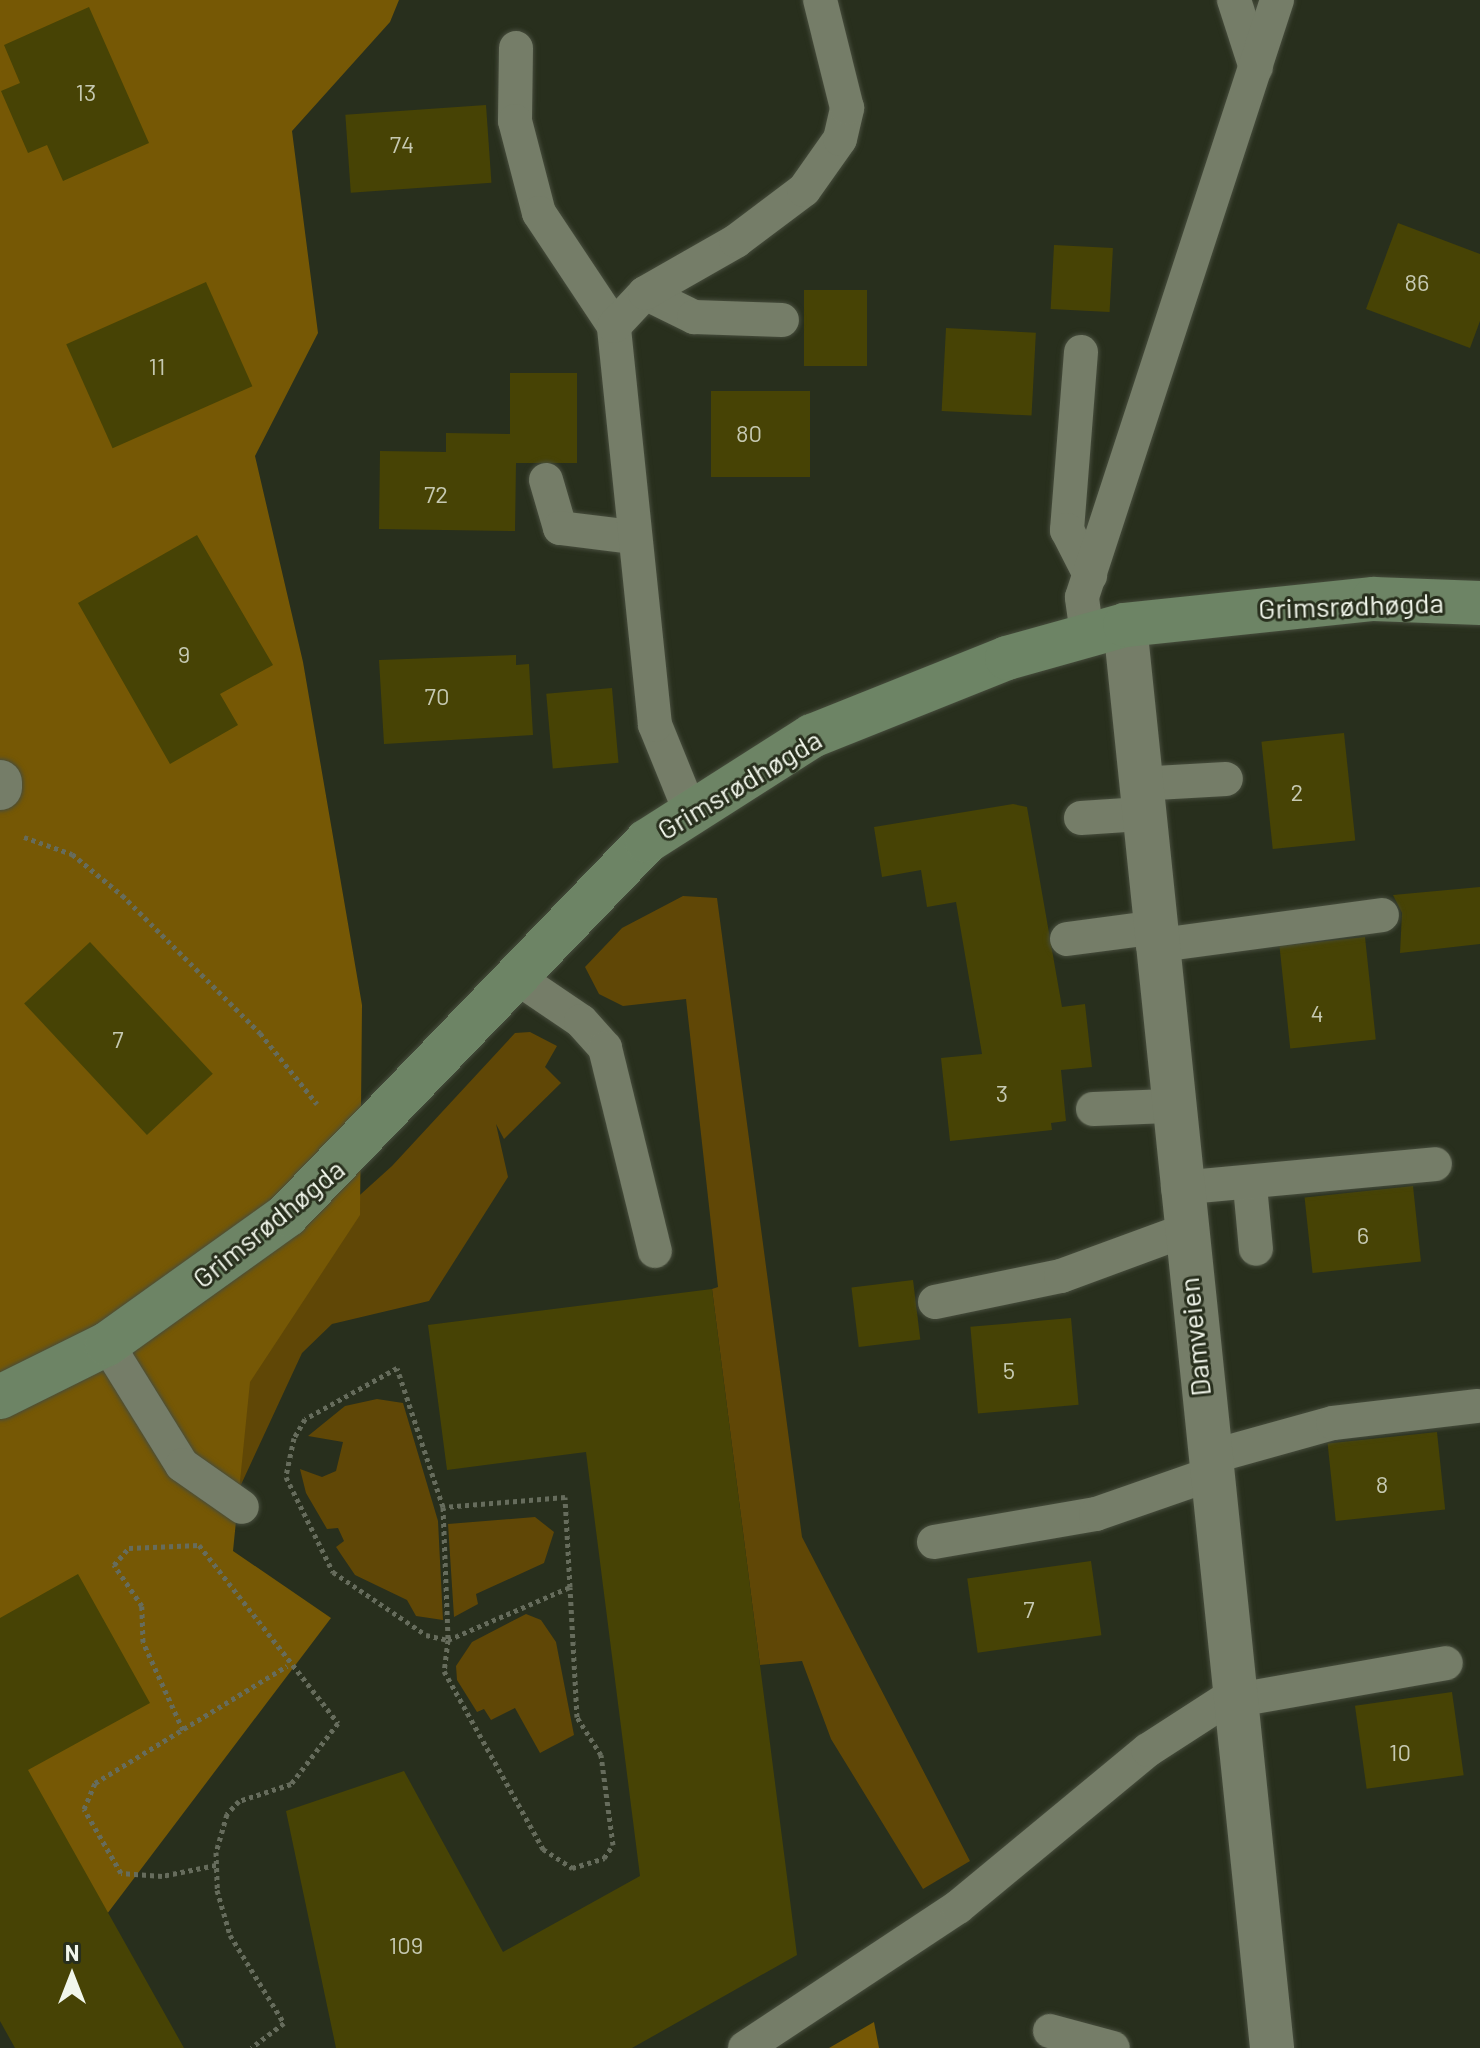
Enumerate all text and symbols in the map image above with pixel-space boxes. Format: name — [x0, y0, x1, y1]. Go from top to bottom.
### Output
house number: 13 — [76, 78, 96, 106]
house number: 74 — [390, 130, 414, 158]
house number: 86 — [1405, 268, 1429, 296]
house number: 11 — [149, 352, 165, 380]
house number: 80 — [736, 419, 762, 447]
house number: 72 — [424, 480, 448, 508]
street label: Grimsrødhøgda — [1258, 585, 1444, 625]
house number: 9 — [178, 640, 190, 668]
house number: 70 — [425, 682, 449, 710]
street label: Grimsrødhøgda — [651, 722, 827, 846]
house number: 2 — [1291, 778, 1303, 806]
house number: 4 — [1310, 999, 1324, 1027]
house number: 7 — [112, 1025, 124, 1053]
house number: 3 — [996, 1079, 1008, 1107]
street label: Grimsrødhøgda — [185, 1152, 351, 1294]
house number: 6 — [1357, 1221, 1369, 1249]
street label: Damveien — [1171, 1276, 1217, 1398]
house number: 5 — [1003, 1356, 1015, 1384]
house number: 8 — [1376, 1470, 1388, 1498]
house number: 7 — [1023, 1595, 1035, 1623]
house number: 10 — [1389, 1738, 1411, 1766]
house number: 109 — [389, 1931, 423, 1959]
north arrow — [32, 1936, 112, 2016]
text: N — [65, 1939, 79, 1965]

